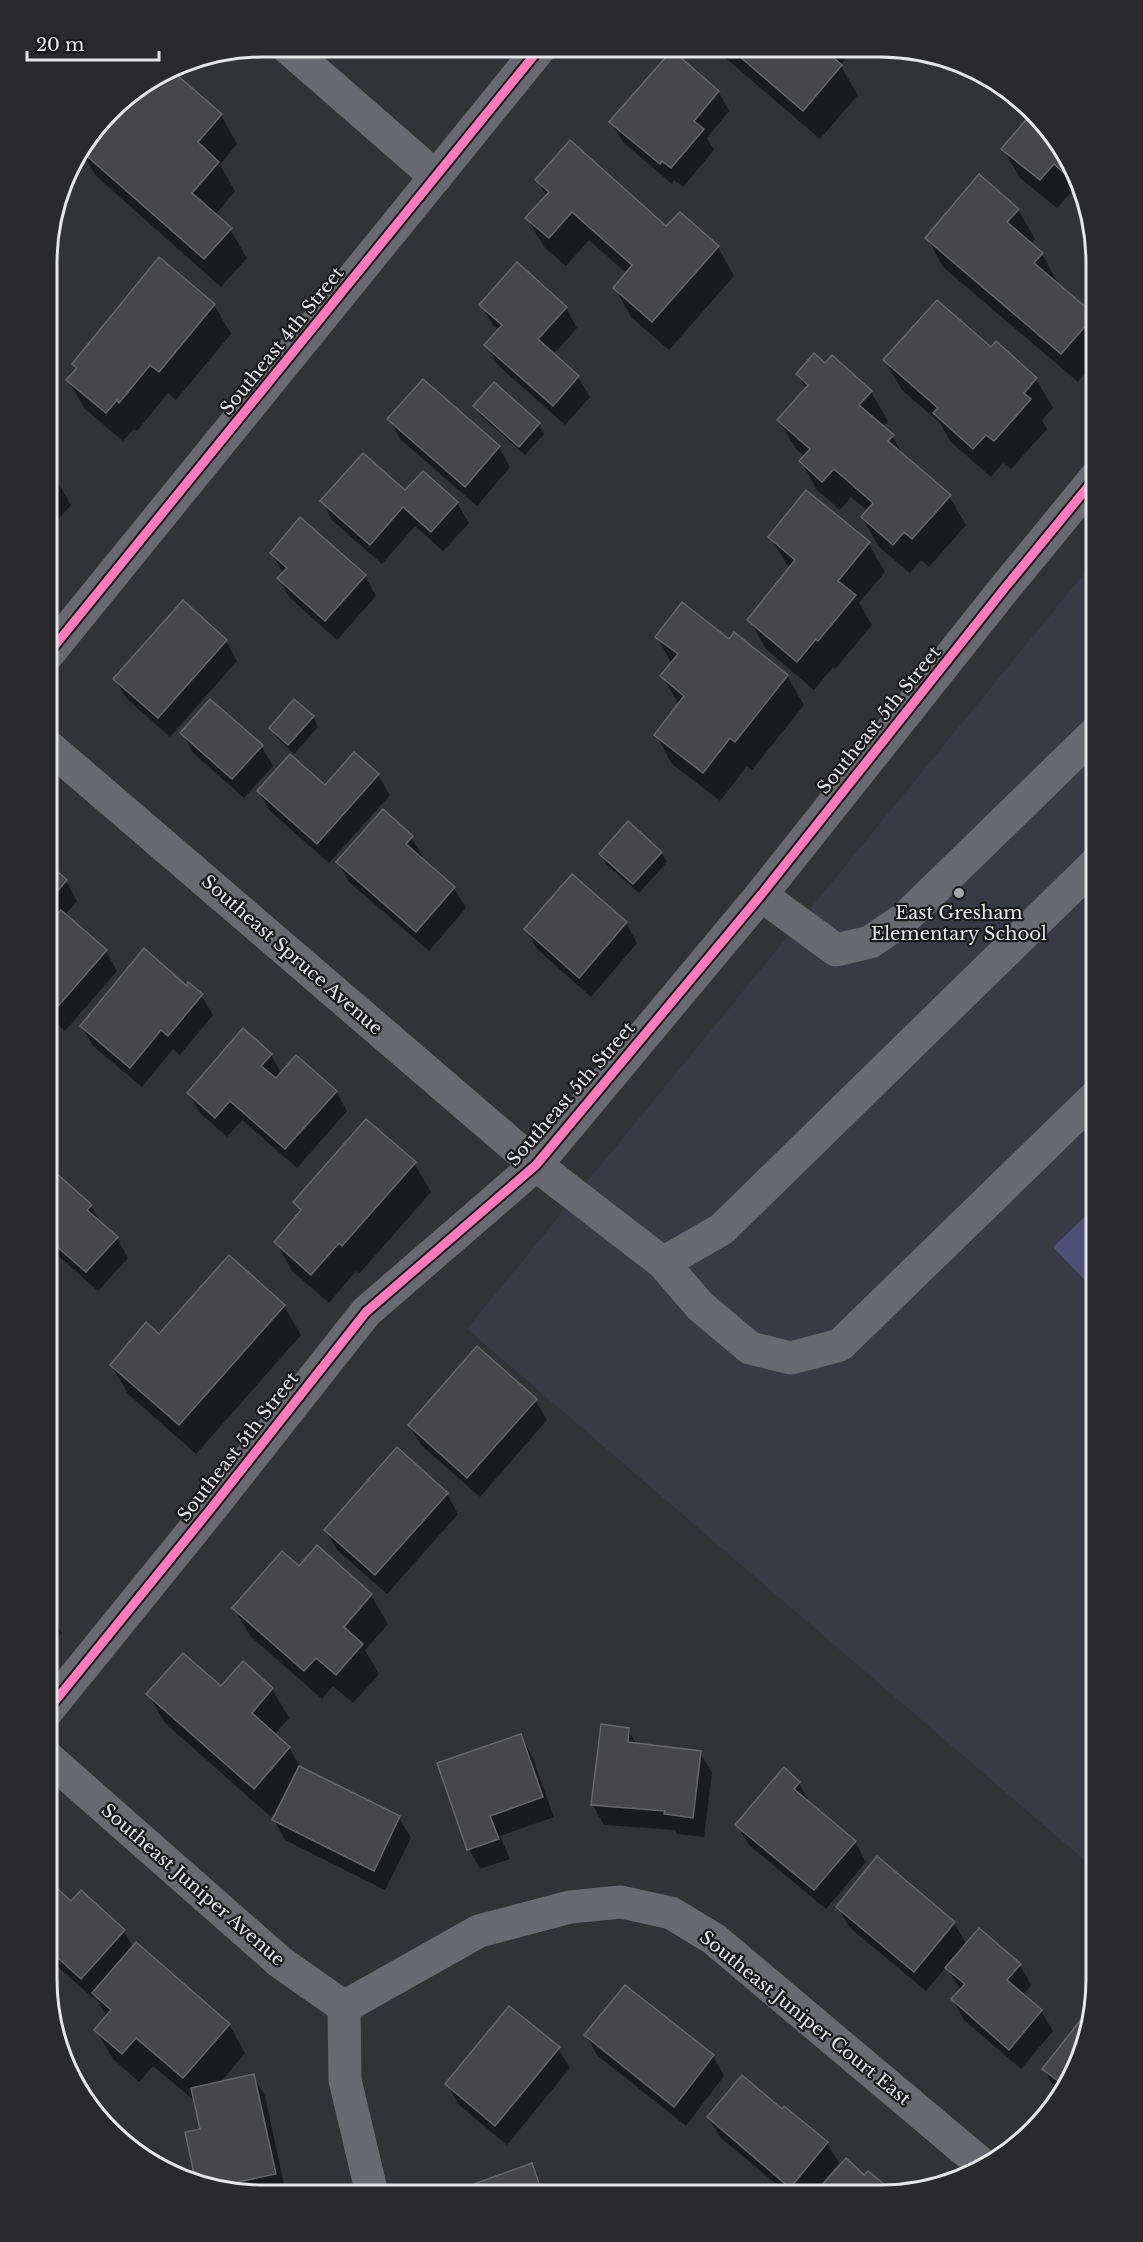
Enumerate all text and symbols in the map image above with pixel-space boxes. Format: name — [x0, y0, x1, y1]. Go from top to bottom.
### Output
scale bar — [27, 24, 159, 62]
text: 20 m — [36, 34, 84, 56]
street label: Southeast 4th Street — [216, 262, 349, 419]
street label: Southeast 5th Street — [813, 642, 945, 798]
street label: Southeast Spruce Avenue — [197, 870, 387, 1040]
marker: East Gresham Elementary School — [952, 886, 966, 900]
place label: East Gresham Elementary School — [871, 902, 1047, 945]
street label: Southeast 5th Street — [502, 1017, 640, 1171]
street label: Southeast 5th Street — [173, 1368, 303, 1526]
street label: Southeast Juniper Avenue — [97, 1799, 289, 1971]
street label: Southeast Juniper Court East — [695, 1926, 915, 2110]

